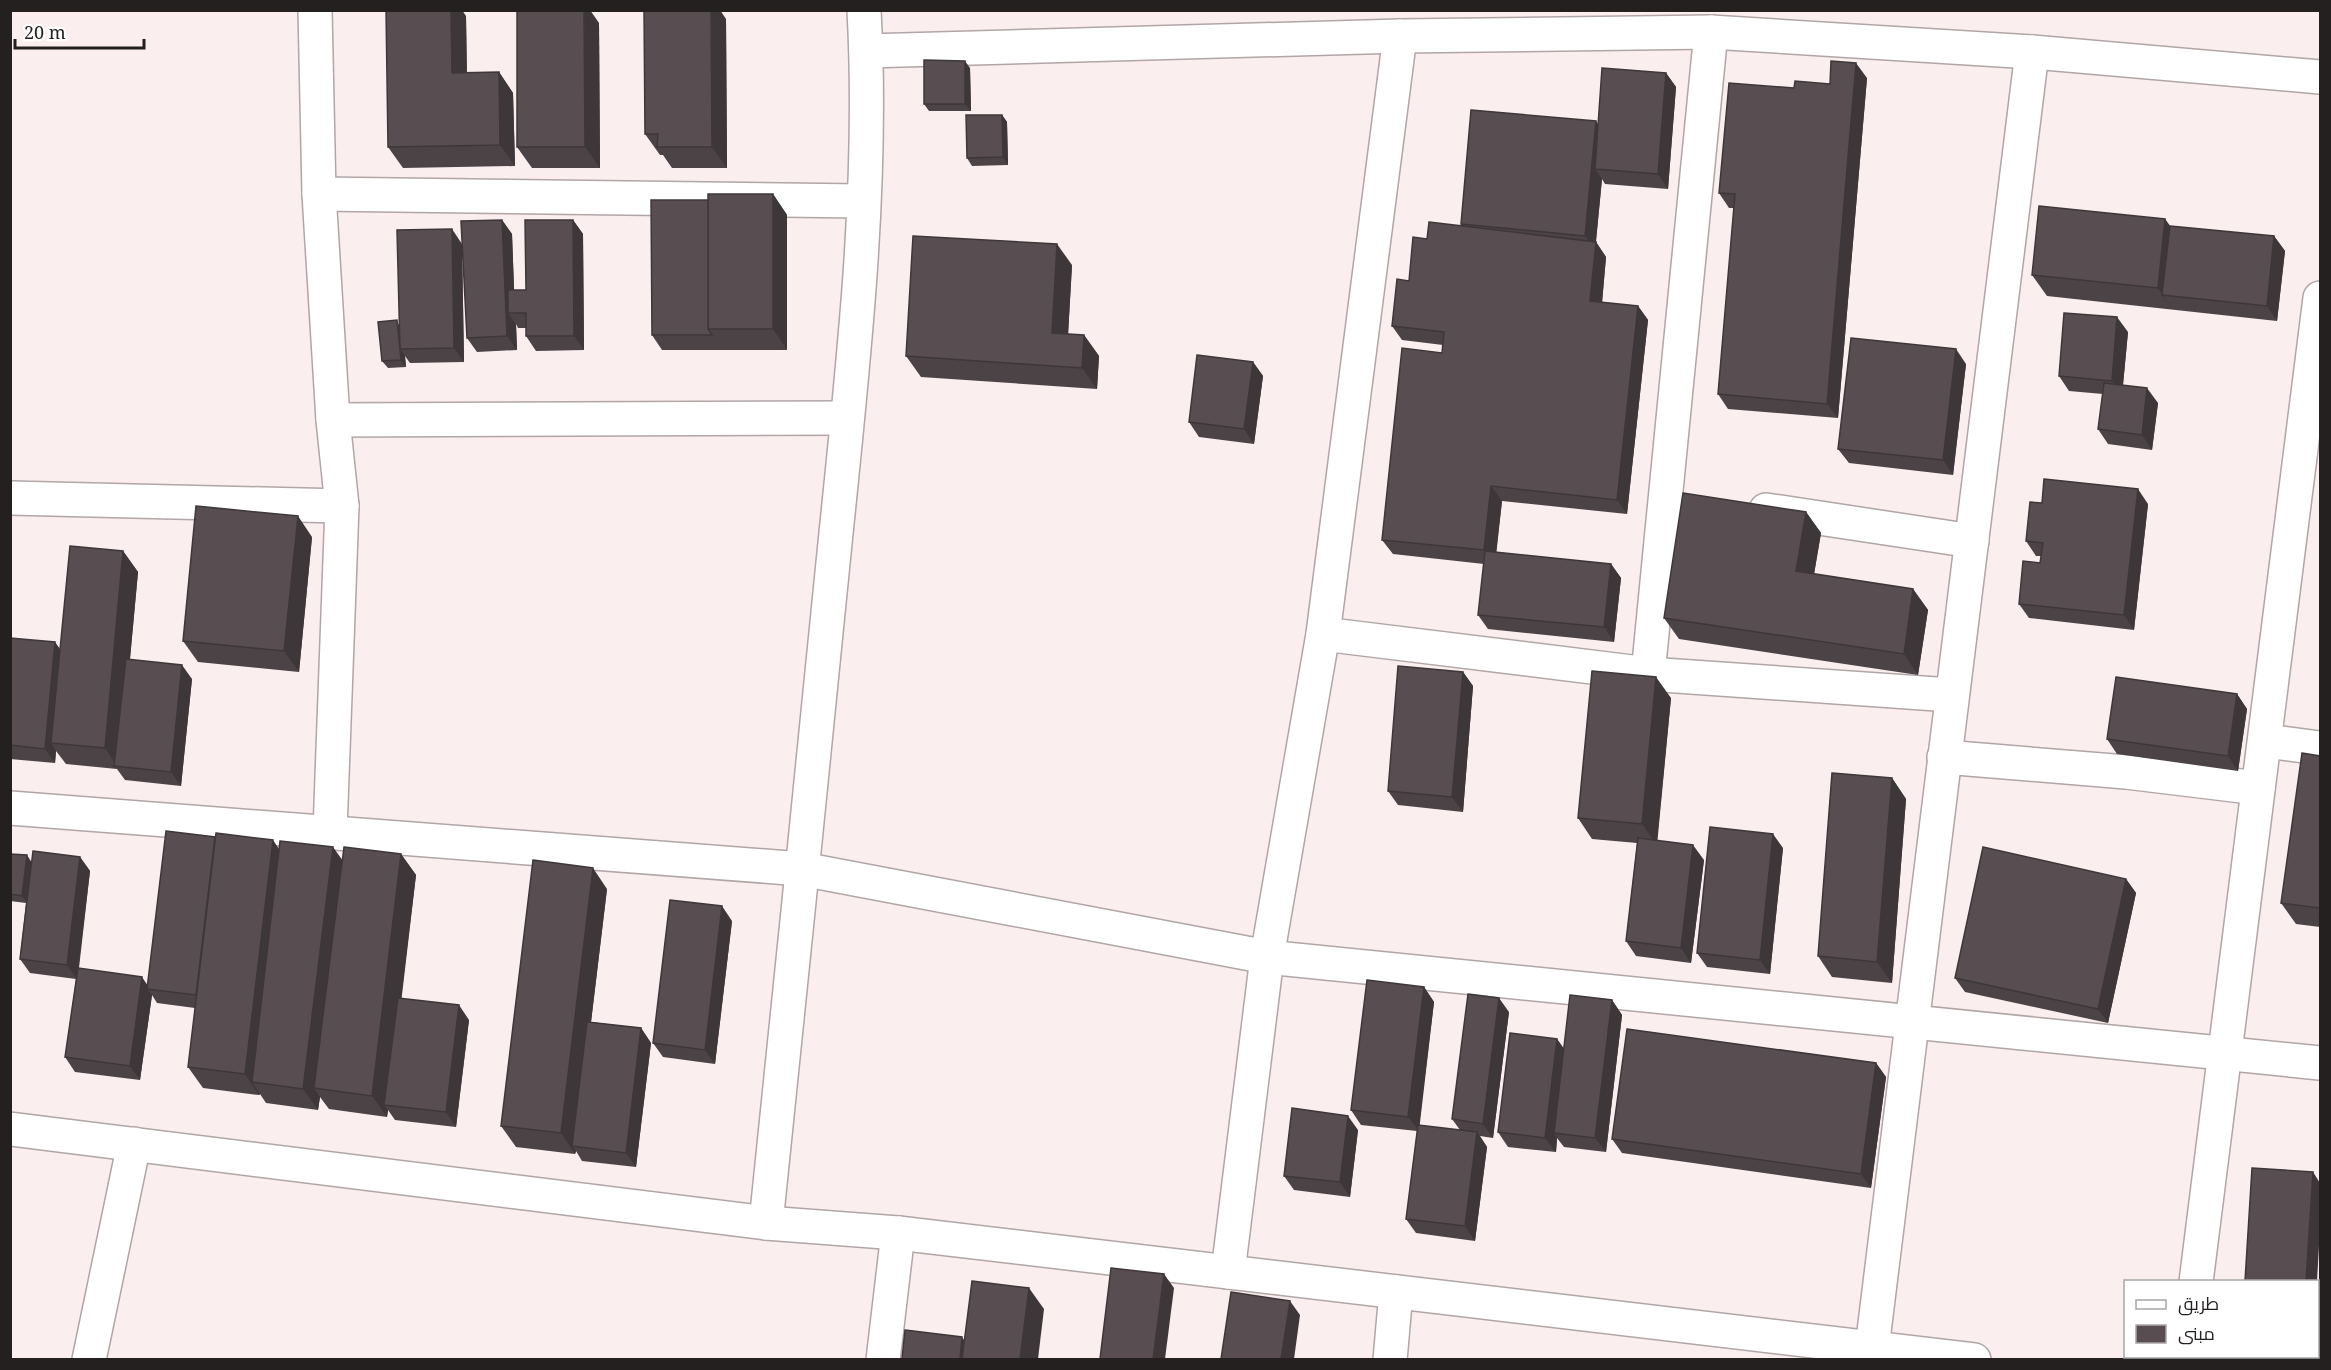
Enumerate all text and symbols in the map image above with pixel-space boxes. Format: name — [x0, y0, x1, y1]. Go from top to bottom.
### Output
scale bar — [15, 12, 144, 50]
text: 20 m — [24, 20, 66, 44]
legend — [2124, 1280, 2319, 1358]
text: طريق — [2178, 1291, 2219, 1316]
text: مبنى — [2178, 1321, 2215, 1345]

